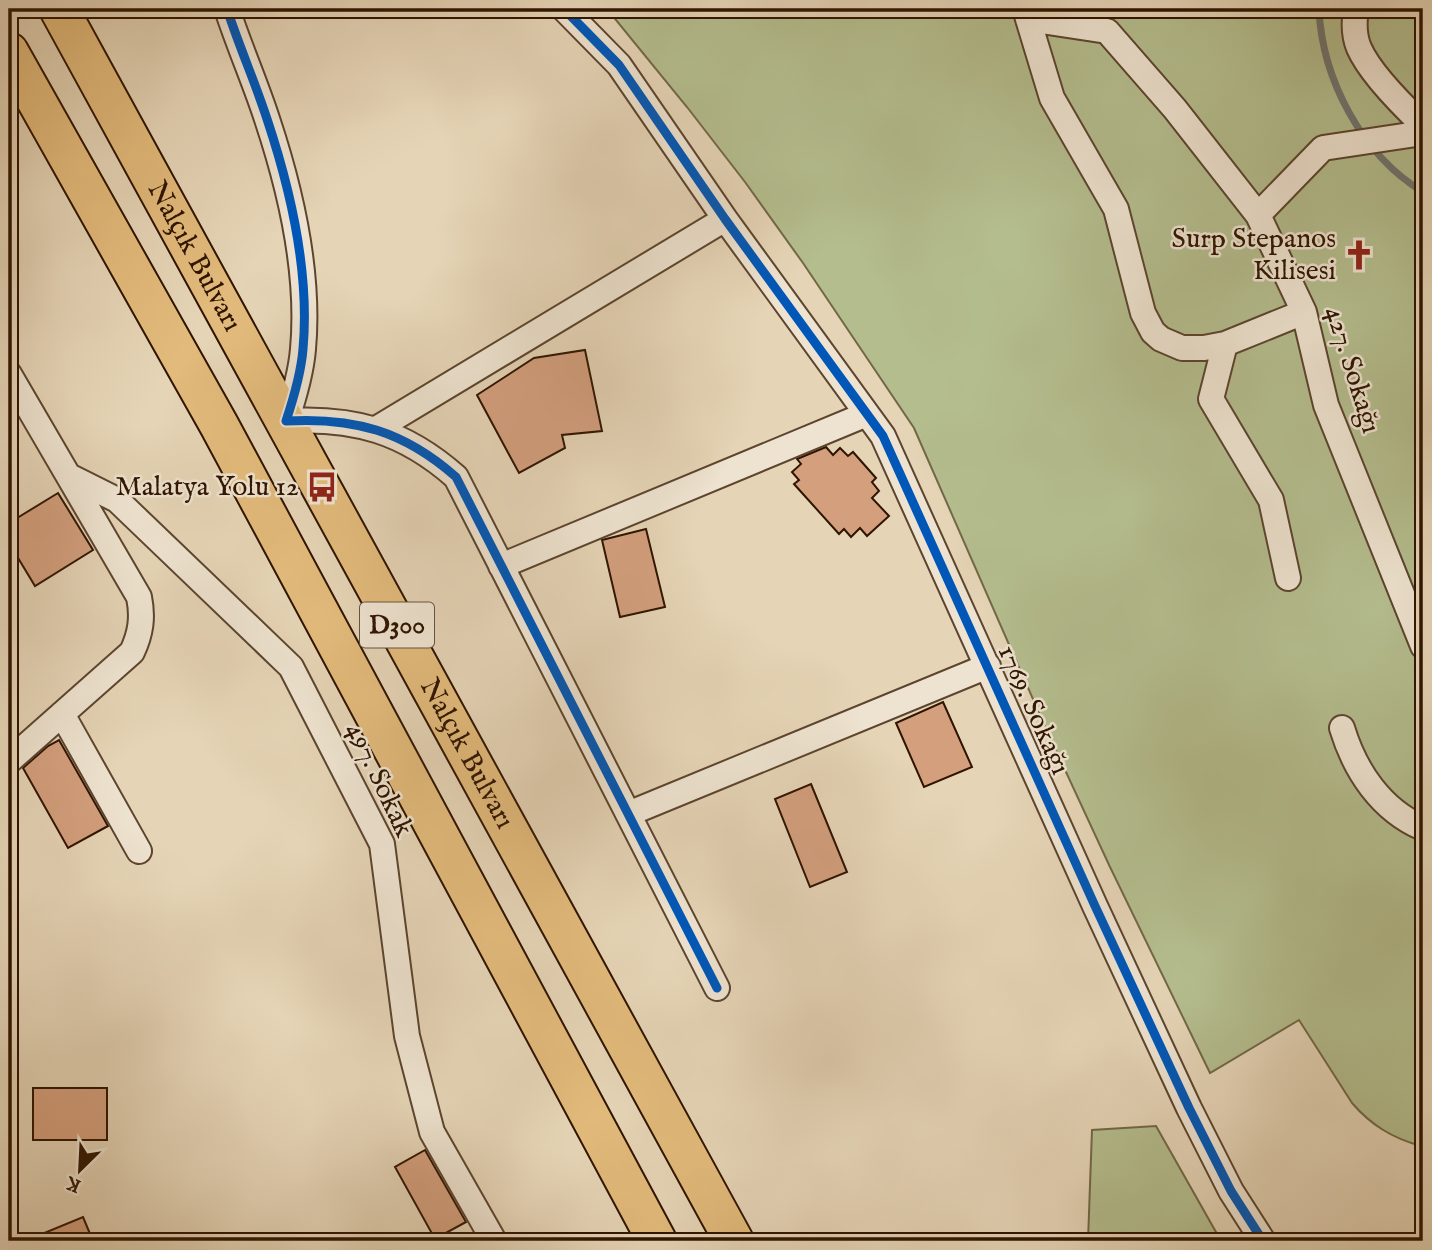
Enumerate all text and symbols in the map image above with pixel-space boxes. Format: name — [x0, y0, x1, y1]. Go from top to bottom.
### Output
street label: Nalçık Bulvarı — [139, 175, 250, 338]
place label: Surp Stepanos Kilisesi — [1172, 222, 1336, 289]
church icon: Surp Stepanos Kilisesi — [1342, 238, 1376, 272]
street label: 427. Sokağı — [1316, 302, 1388, 438]
place label: Malatya Yolu 12 — [115, 470, 299, 505]
bus stop icon: Malatya Yolu 12 — [305, 470, 339, 504]
road number: D300 — [360, 603, 434, 648]
street label: 1769. Sokağı — [989, 639, 1077, 781]
street label: Nalçık Bulvarı — [412, 672, 522, 835]
street label: 497. Sokak — [337, 717, 421, 844]
north arrow — [46, 1134, 116, 1204]
text: K — [62, 1169, 85, 1197]

